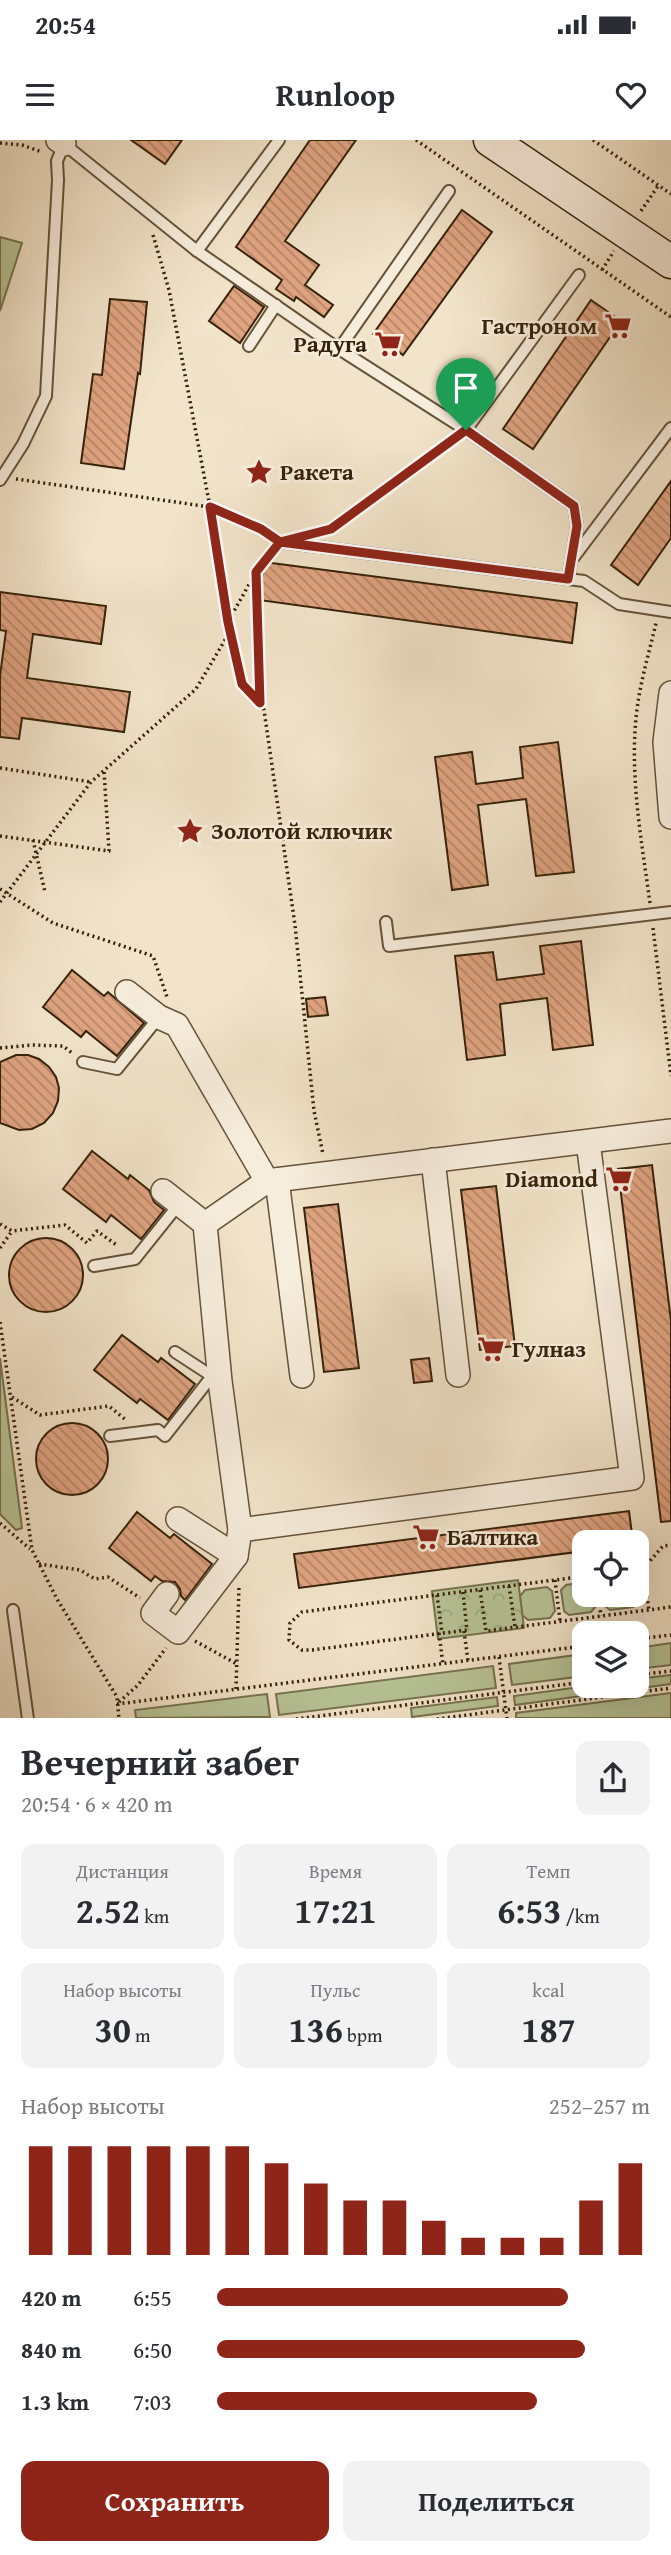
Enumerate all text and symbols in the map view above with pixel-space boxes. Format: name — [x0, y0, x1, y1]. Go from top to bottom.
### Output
text: 20:54 — [35, 5, 96, 44]
text: Runloop — [276, 71, 395, 118]
icon: menu — [21, 76, 59, 114]
icon: heart — [612, 76, 650, 114]
place label: Гастроном — [481, 309, 597, 342]
supermarket icon: Гастроном — [603, 311, 633, 341]
place label: Радуга — [294, 327, 367, 360]
supermarket icon: Радуга — [373, 329, 403, 359]
pin — [436, 358, 496, 430]
icon: arrive — [447, 369, 485, 407]
place label: Ракета — [280, 455, 354, 488]
place icon: Ракета — [244, 457, 274, 487]
place label: Золотой ключик — [211, 814, 393, 847]
place icon: Золотой ключик — [175, 816, 205, 846]
place label: Diamond — [505, 1162, 599, 1195]
supermarket icon: Diamond — [604, 1164, 634, 1194]
place label: Гулназ — [512, 1332, 586, 1365]
supermarket icon: Гулназ — [476, 1334, 506, 1364]
place label: Балтика — [447, 1520, 538, 1553]
supermarket icon: Балтика — [411, 1522, 441, 1552]
map controls — [572, 1530, 649, 1698]
button: locate — [572, 1530, 649, 1607]
button: layers — [572, 1621, 649, 1698]
text: Вечерний забег — [21, 1733, 299, 1789]
button: share — [576, 1741, 650, 1815]
text: 20:54 · 6 × 420 m — [21, 1787, 173, 1820]
text: Дистанция — [76, 1857, 169, 1885]
text: Время — [309, 1857, 362, 1885]
text: Темп — [527, 1857, 570, 1885]
text: 2.52 — [76, 1885, 140, 1936]
text: 17:21 — [294, 1885, 377, 1936]
text: 6:53 — [497, 1885, 561, 1936]
text: km — [140, 1902, 169, 1930]
text: /km — [561, 1902, 600, 1930]
text: Набор высоты — [63, 1976, 182, 2004]
text: Пульс — [311, 1976, 360, 2004]
text: kcal — [532, 1976, 565, 2004]
text: 30 — [95, 2004, 131, 2055]
text: 136 — [288, 2004, 343, 2055]
text: 187 — [521, 2004, 576, 2055]
text: m — [131, 2021, 150, 2049]
text: bpm — [343, 2021, 383, 2049]
text: Набор высоты — [21, 2089, 165, 2122]
text: 252–257 m — [549, 2089, 650, 2122]
text: 420 m — [21, 2281, 82, 2314]
text: 6:55 — [133, 2281, 172, 2314]
text: 840 m — [21, 2333, 82, 2366]
text: 6:50 — [133, 2333, 172, 2366]
text: 1.3 km — [21, 2385, 89, 2418]
text: 7:03 — [133, 2385, 172, 2418]
button: Сохранить — [21, 2461, 329, 2541]
button: Поделиться — [343, 2461, 650, 2541]

